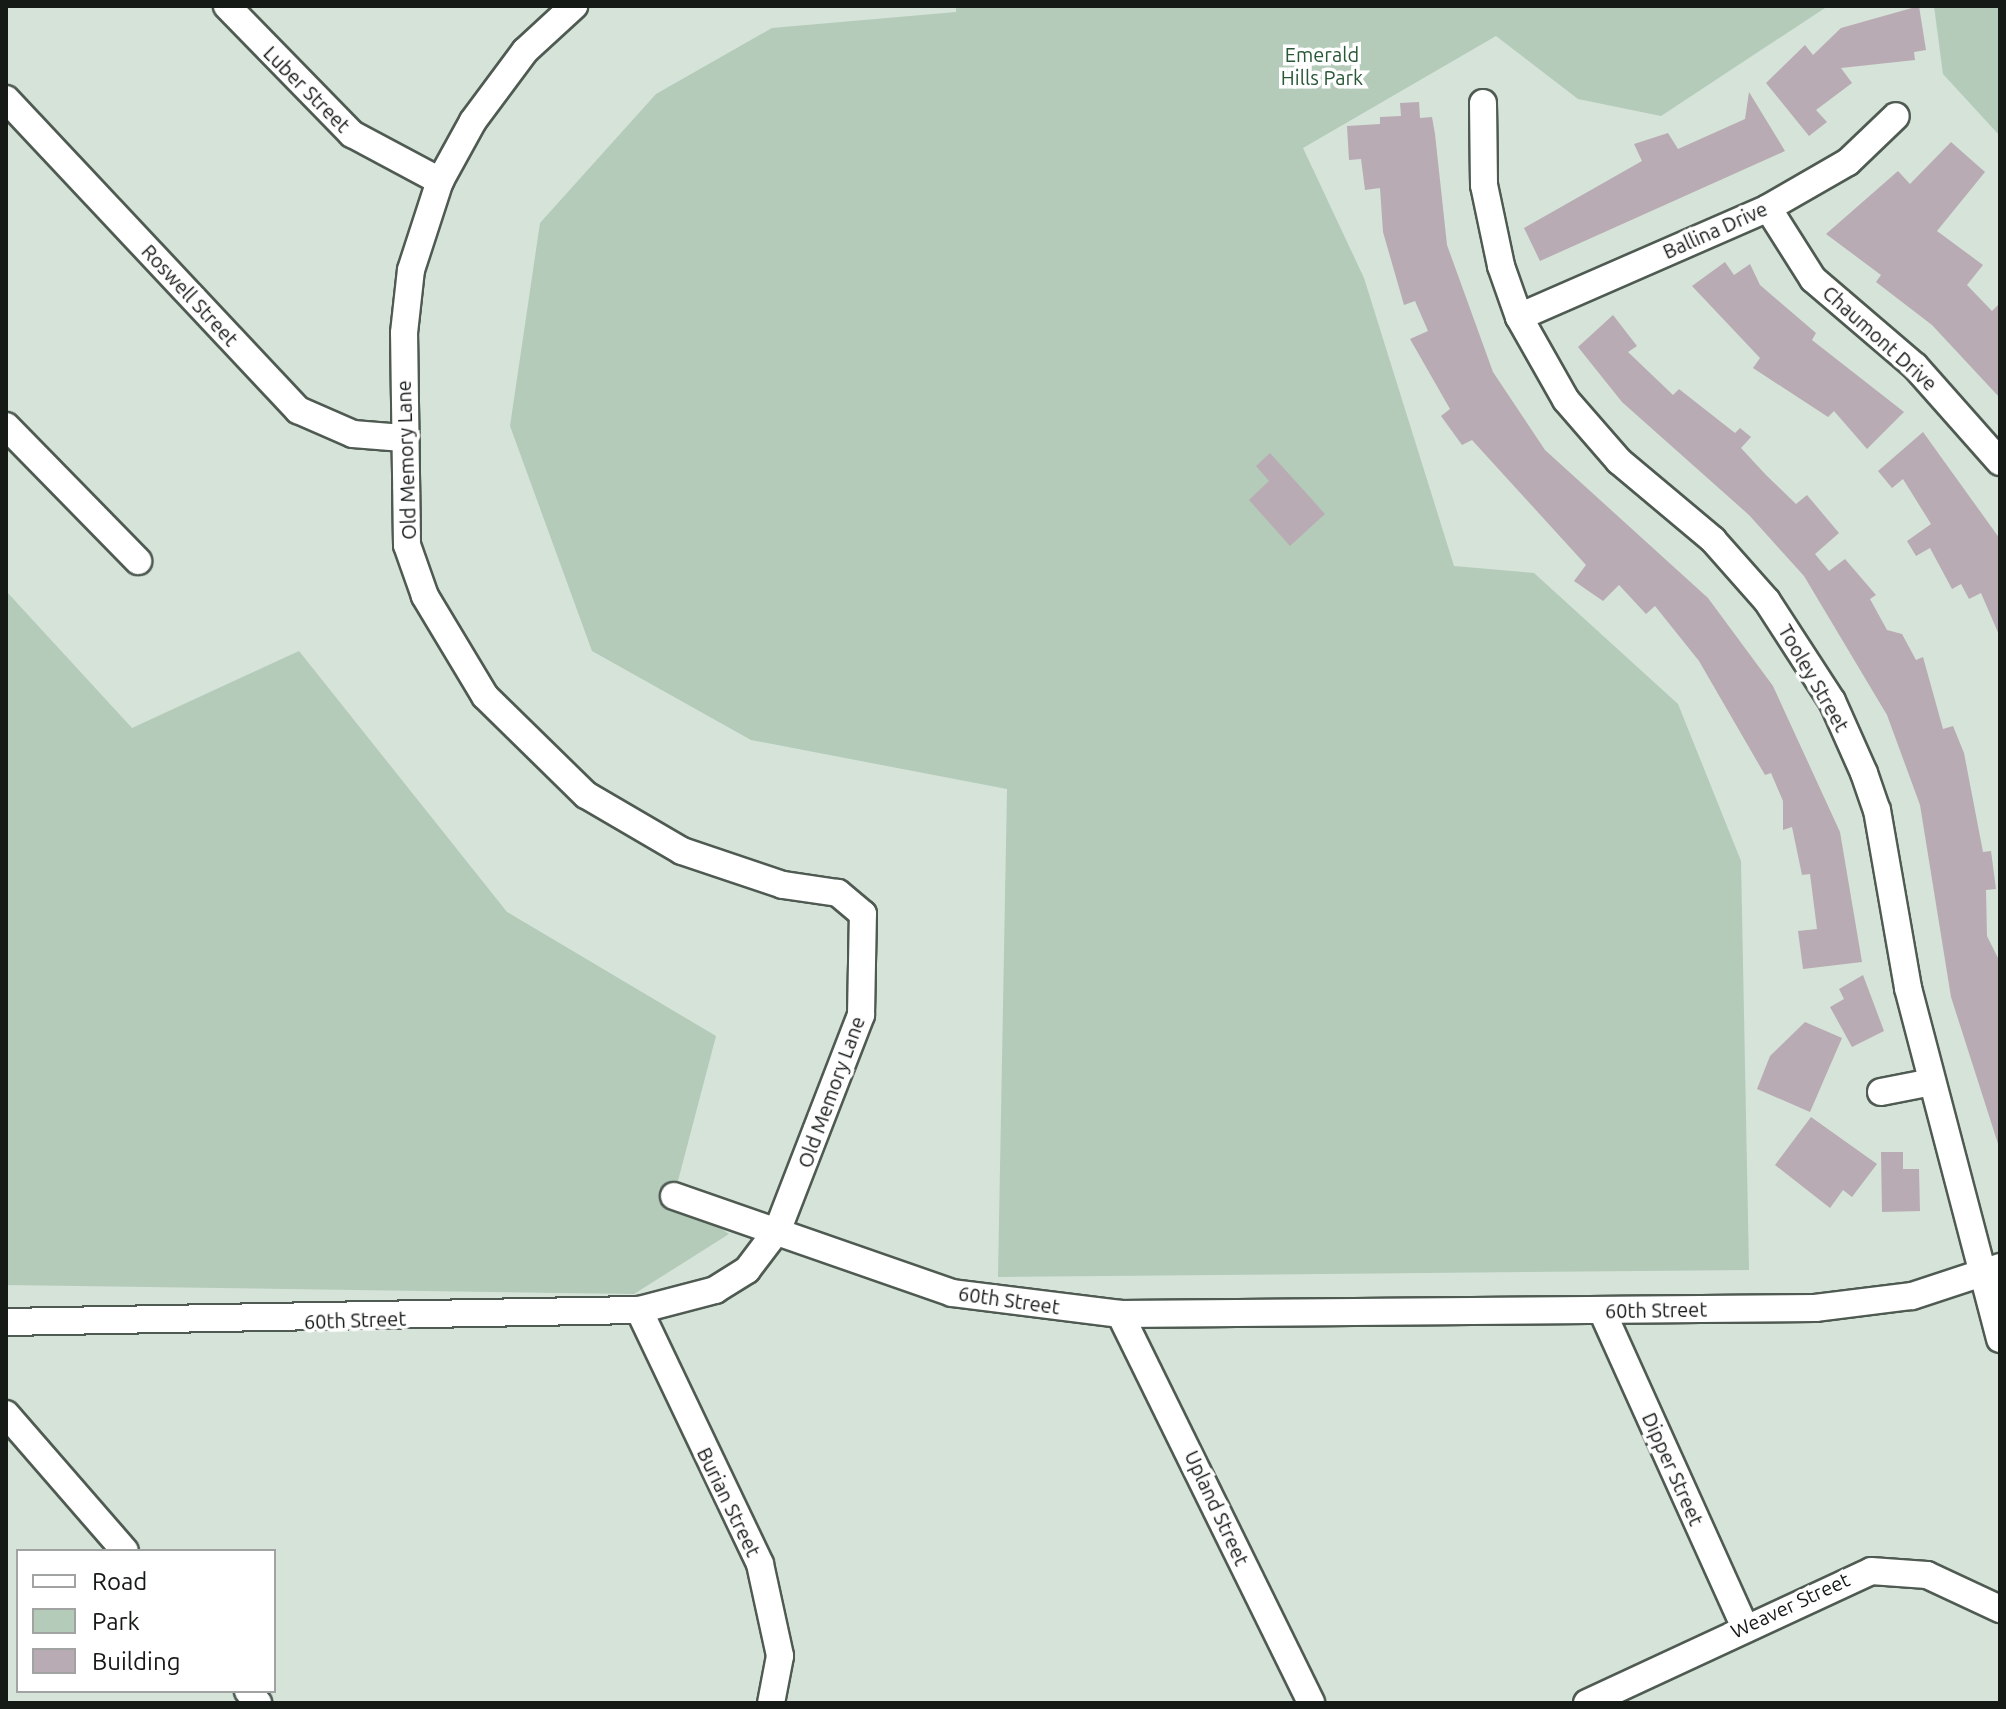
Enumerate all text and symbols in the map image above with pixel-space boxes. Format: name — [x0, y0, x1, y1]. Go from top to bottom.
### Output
street label: Luber Street — [259, 41, 355, 137]
park label: Emerald Hills Park — [1281, 43, 1363, 90]
street label: Ballina Drive — [1659, 196, 1771, 264]
street label: Roswell Street — [137, 239, 243, 351]
street label: Chaumont Drive — [1818, 280, 1942, 396]
street label: Old Memory Lane — [391, 380, 421, 540]
street label: Tooley Street — [1774, 620, 1854, 736]
street label: Old Memory Lane — [792, 1013, 870, 1171]
street label: 60th Street — [957, 1281, 1061, 1319]
street label: 60th Street — [1605, 1297, 1707, 1323]
street label: 60th Street — [303, 1306, 407, 1334]
street label: Dipper Street — [1637, 1409, 1709, 1529]
street label: Burian Street — [692, 1443, 766, 1561]
street label: Upland Street — [1180, 1447, 1254, 1569]
legend — [16, 1549, 276, 1693]
street label: Weaver Street — [1727, 1567, 1853, 1643]
text: Road — [92, 1568, 147, 1595]
text: Park — [92, 1608, 140, 1635]
text: Building — [92, 1648, 180, 1675]

